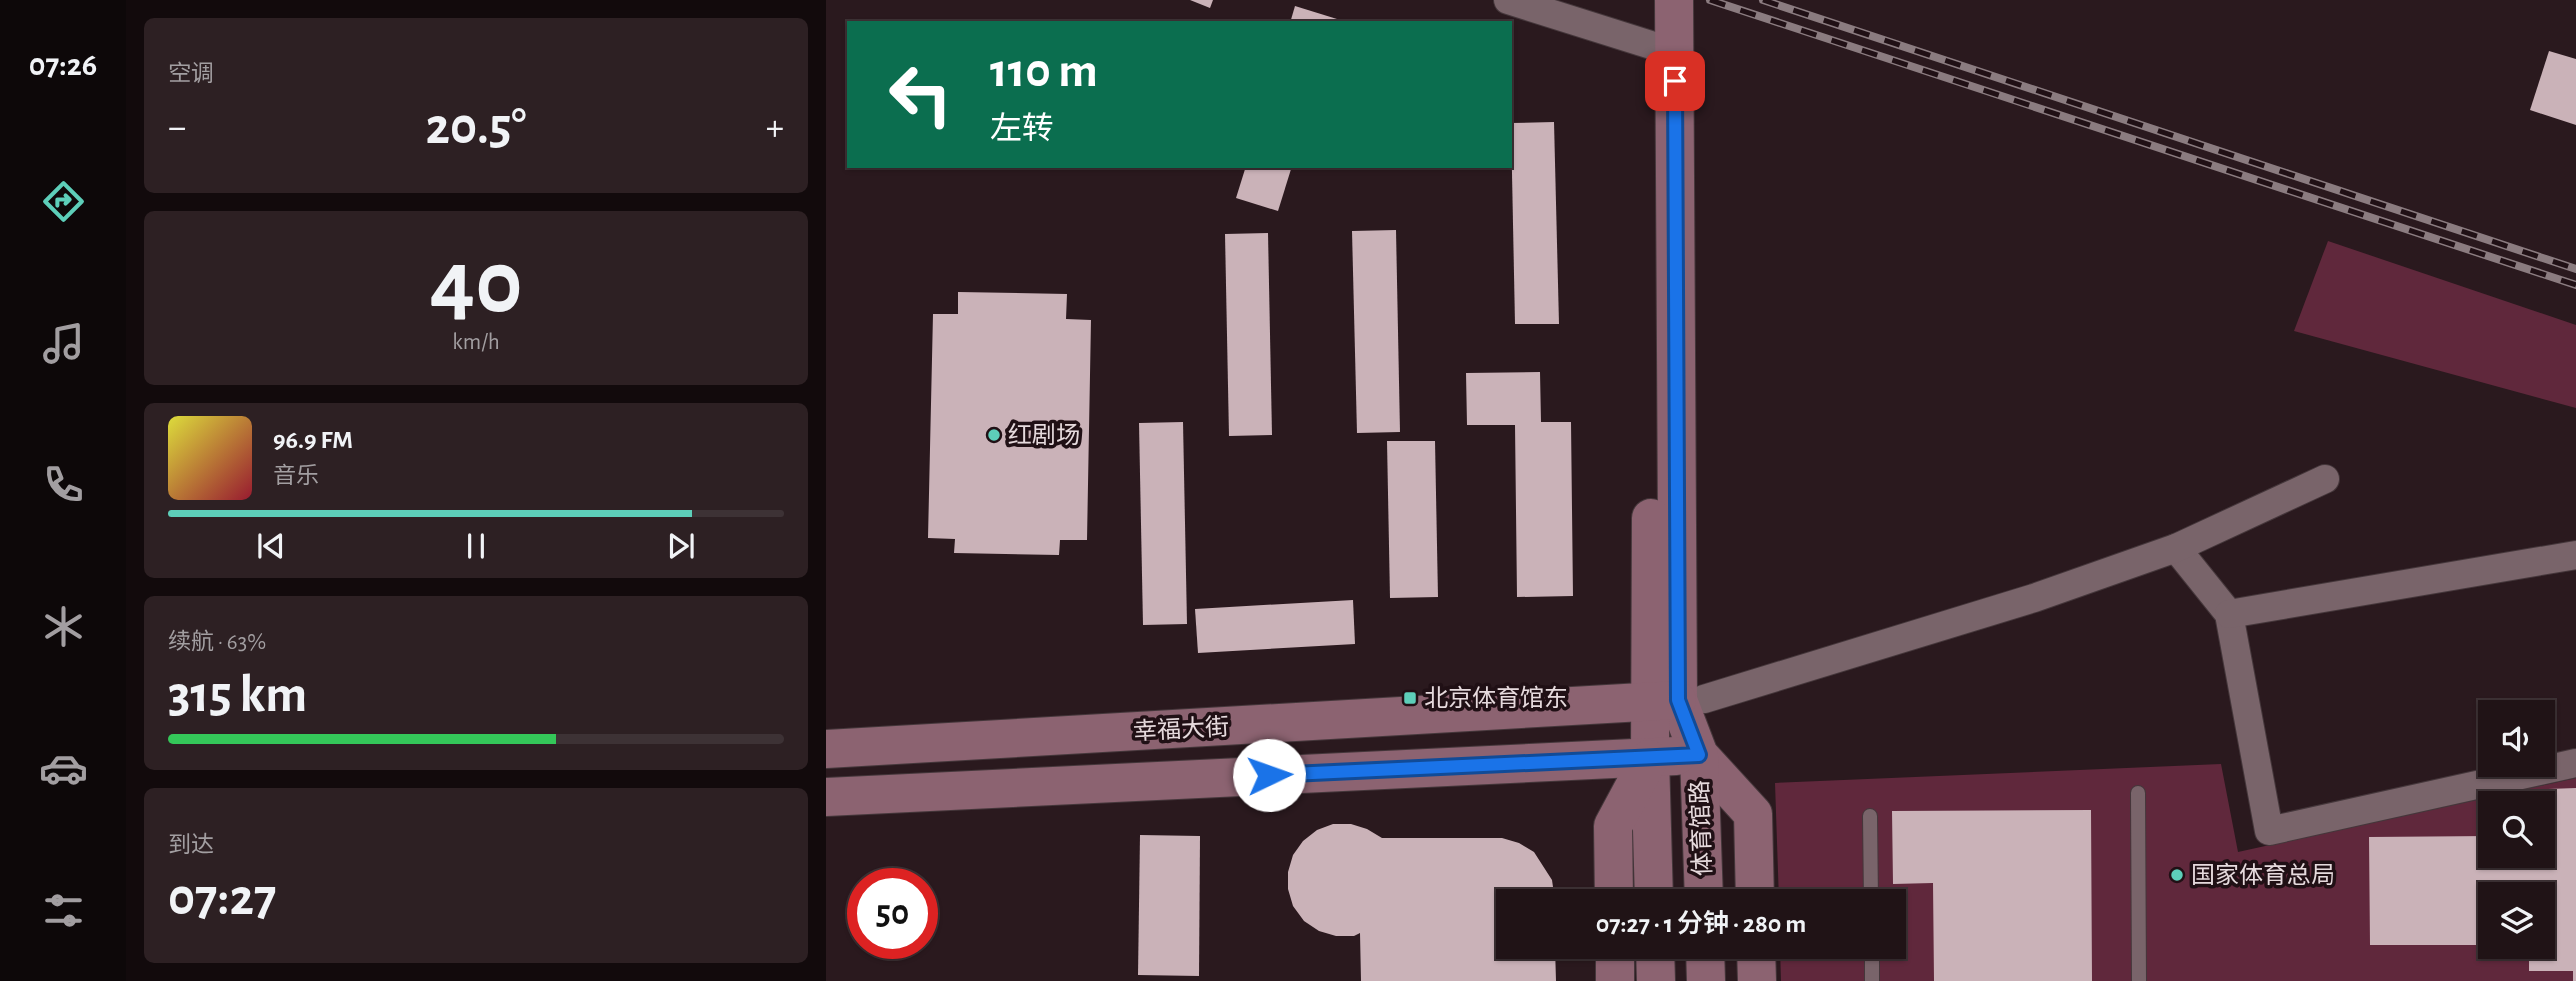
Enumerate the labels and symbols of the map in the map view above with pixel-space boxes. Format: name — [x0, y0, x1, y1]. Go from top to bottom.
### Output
pin — [1645, 51, 1705, 111]
place label: 红剧场 — [1008, 422, 1080, 448]
marker: 红剧场 — [986, 427, 1002, 443]
place label: 北京体育馆东 — [1424, 685, 1568, 711]
marker: 北京体育馆东 — [1402, 690, 1418, 706]
street label: 幸福大街 — [1132, 714, 1230, 744]
position arrow — [1232, 738, 1306, 812]
street label: 体育馆路 — [1686, 780, 1716, 876]
place label: 国家体育总局 — [2191, 862, 2335, 888]
marker: 国家体育总局 — [2169, 867, 2185, 883]
speed limit sign: 50 — [847, 868, 938, 959]

